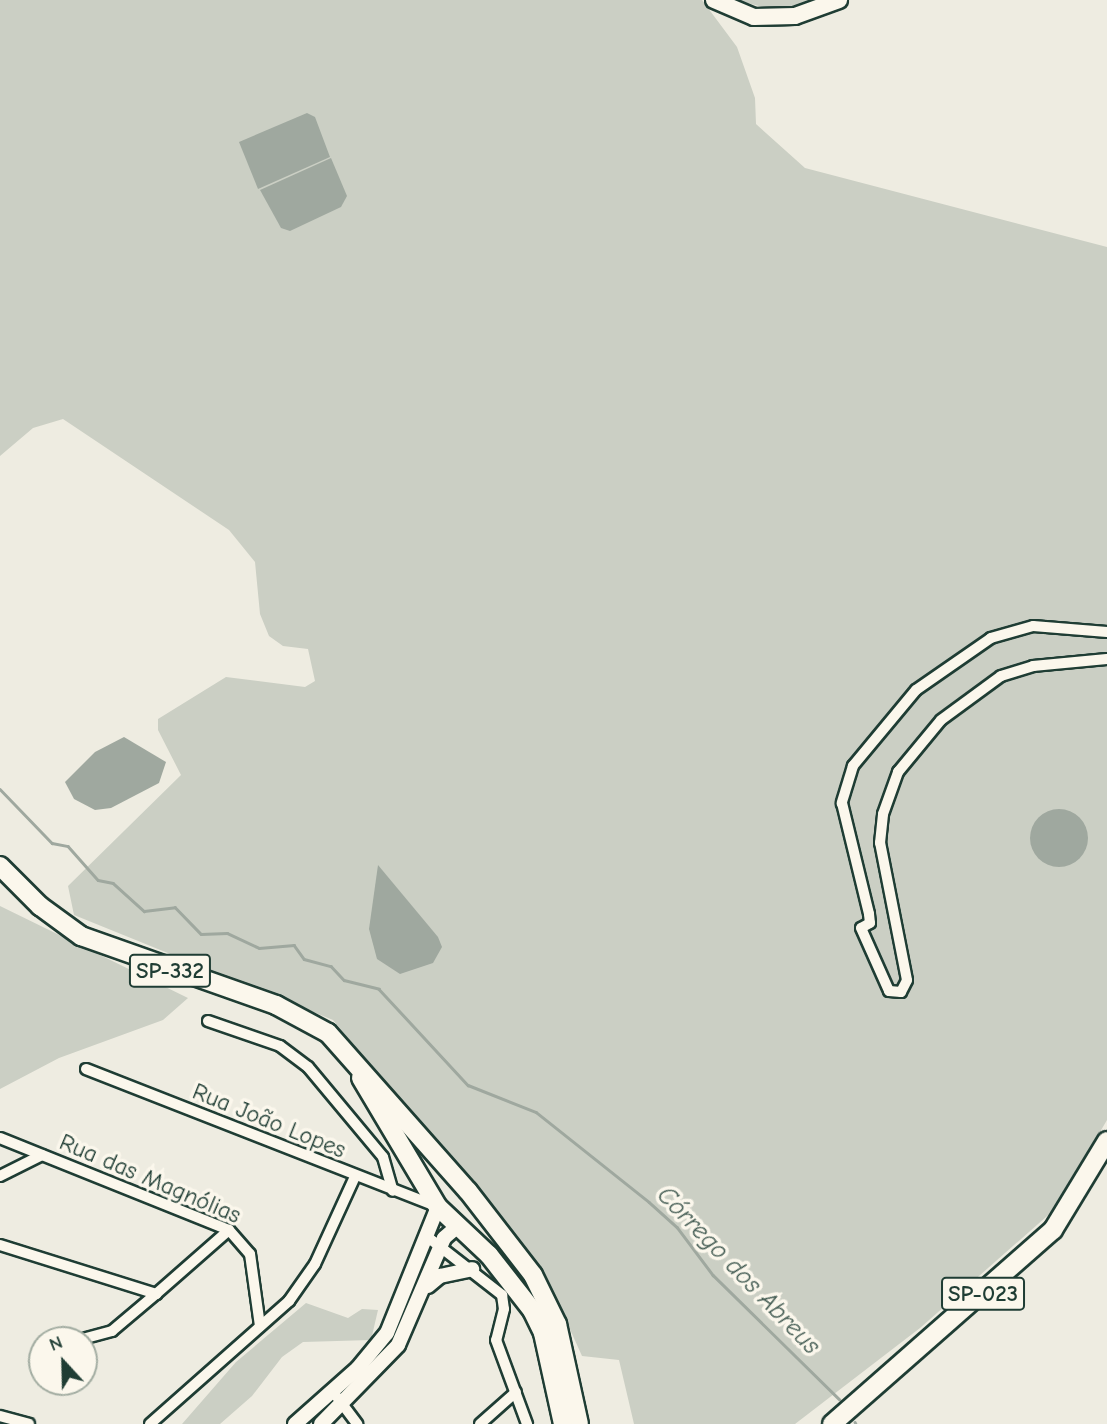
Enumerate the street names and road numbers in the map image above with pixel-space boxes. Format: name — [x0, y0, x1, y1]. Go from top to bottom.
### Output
road number: SP-332 — [128, 952, 212, 990]
street label: Rua João Lopes — [188, 1077, 350, 1165]
street label: Rua das Magnólias — [55, 1128, 245, 1230]
road number: SP-023 — [941, 1274, 1025, 1314]

